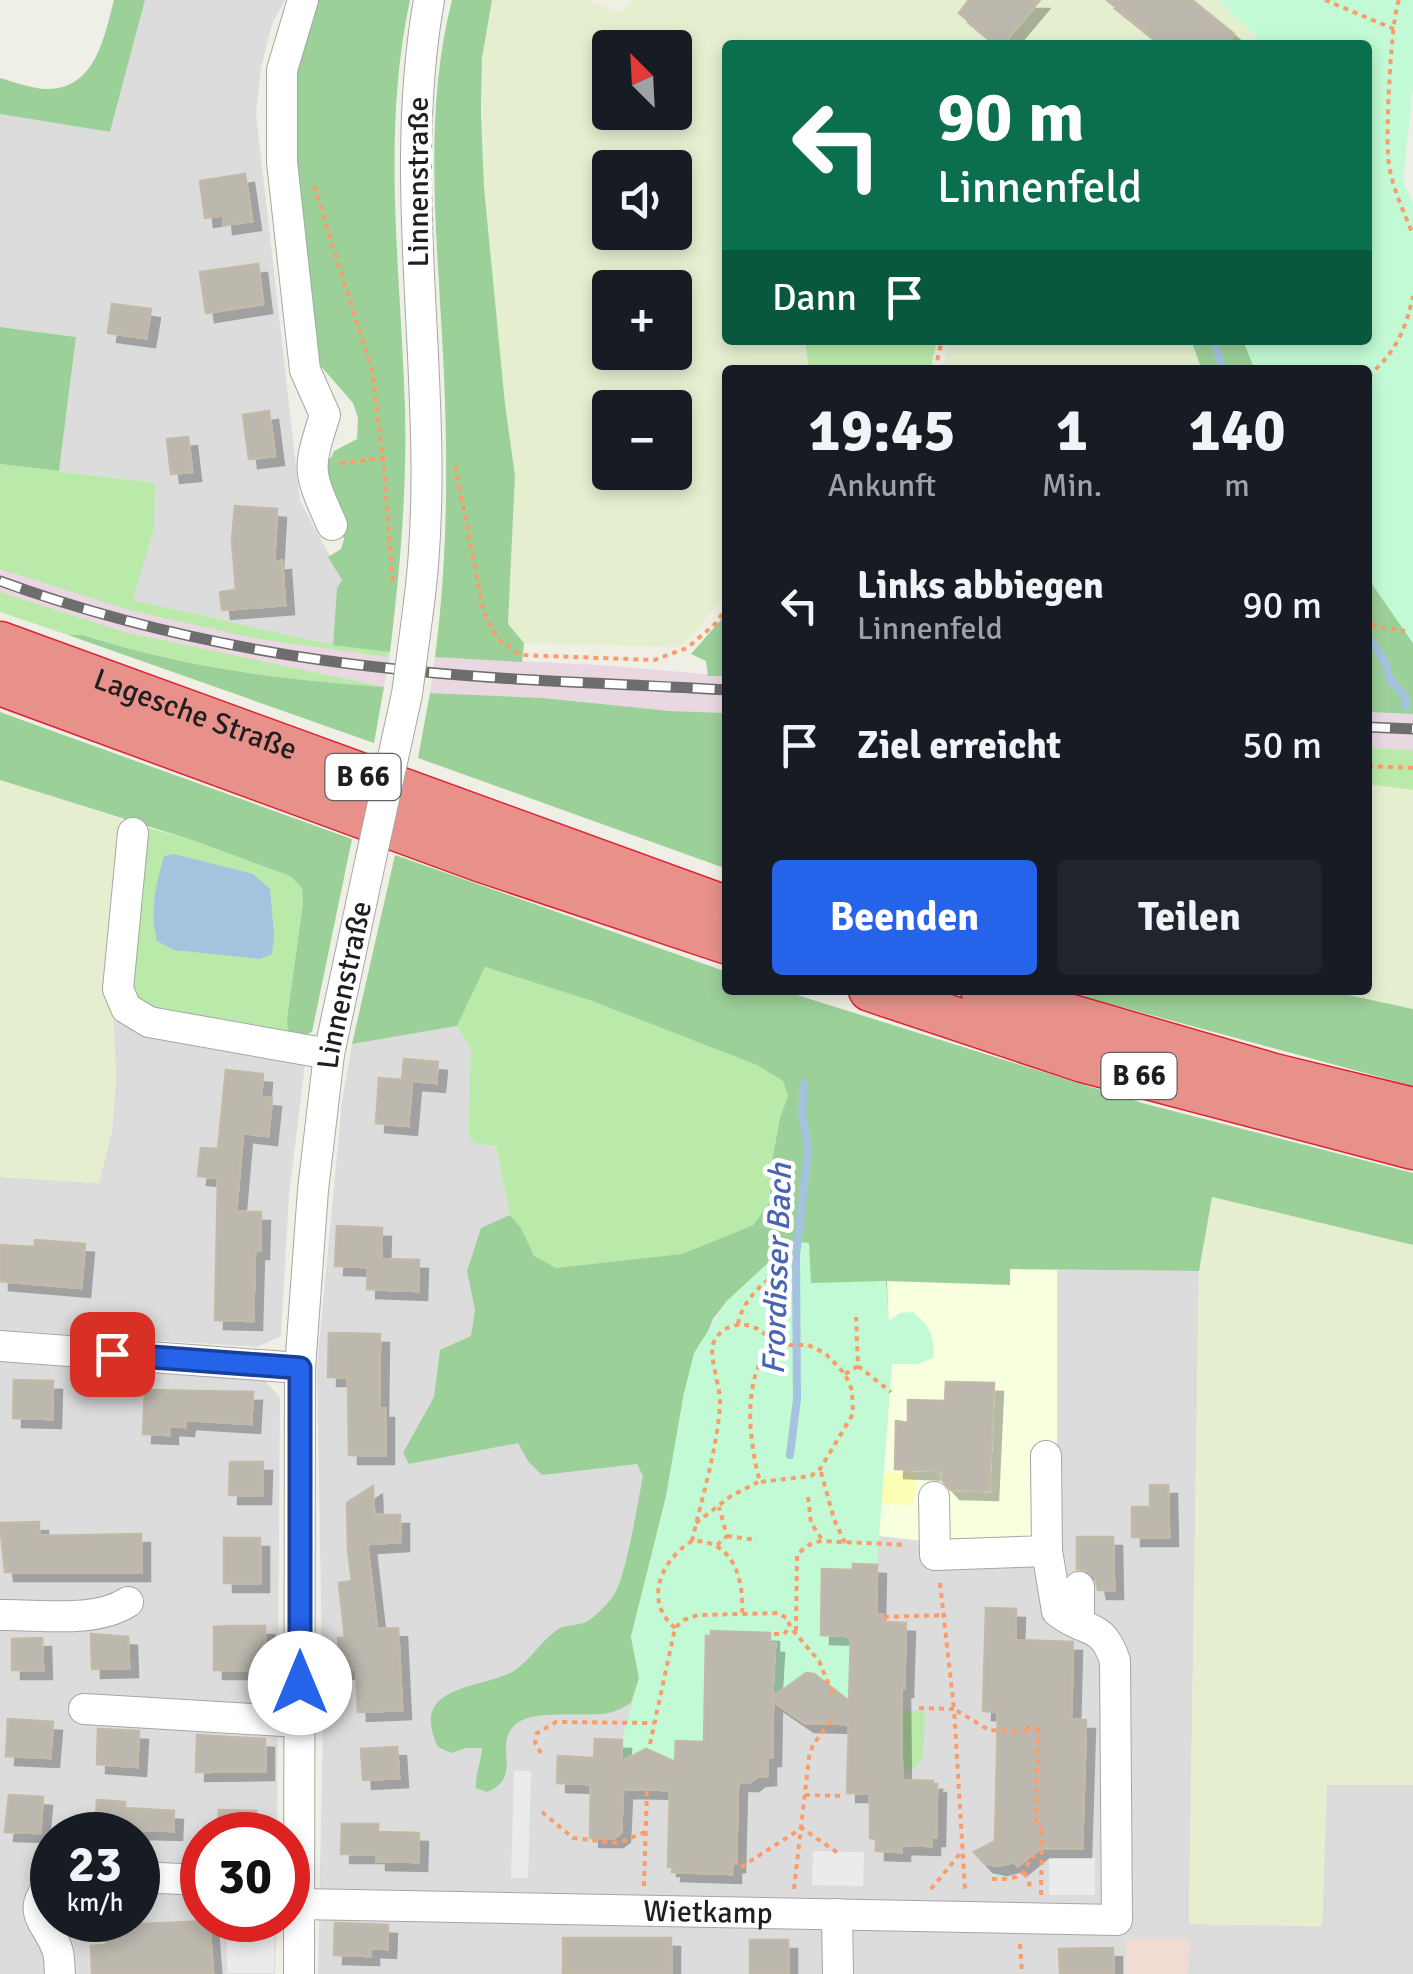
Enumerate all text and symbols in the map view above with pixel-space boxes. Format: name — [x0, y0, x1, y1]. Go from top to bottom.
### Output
north arrow — [592, 30, 692, 130]
map controls — [592, 30, 692, 490]
text: 90 m — [937, 74, 1085, 160]
icon: left — [772, 80, 902, 210]
street label: Linnenstraße — [400, 97, 437, 267]
button: sound — [592, 150, 692, 250]
text: Linnenfeld — [937, 160, 1142, 215]
button: + — [592, 270, 692, 370]
icon: arrive — [877, 270, 932, 325]
text: Dann — [772, 274, 857, 321]
button: − — [592, 390, 692, 490]
text: 19:45 — [808, 394, 956, 468]
text: 1 — [1056, 394, 1088, 468]
text: 140 — [1189, 394, 1286, 468]
text: Ankunft — [828, 466, 936, 505]
text: Min. — [1042, 466, 1102, 505]
text: m — [1224, 466, 1250, 505]
text: Links abbiegen — [857, 562, 1104, 609]
icon: left — [772, 578, 827, 633]
text: 90 m — [1242, 582, 1322, 629]
text: Linnenfeld — [857, 609, 1003, 648]
street label: Lagesche Straße — [89, 660, 302, 768]
icon: arrive — [772, 718, 827, 773]
text: Ziel erreicht — [857, 722, 1061, 769]
text: 50 m — [1242, 722, 1322, 769]
road number: B 66 — [326, 754, 400, 800]
button: Beenden — [772, 860, 1037, 975]
button: Teilen — [1057, 860, 1322, 975]
street label: Linnenstraße — [309, 898, 380, 1071]
road number: B 66 — [1102, 1053, 1176, 1099]
water label: Frordisser Bach — [754, 1161, 800, 1375]
pin — [70, 1312, 155, 1397]
icon: arrive — [85, 1327, 140, 1382]
position arrow — [248, 1631, 352, 1735]
speed limit sign: 30 — [180, 1812, 310, 1942]
text: 23 — [68, 1834, 122, 1896]
text: km/h — [67, 1887, 123, 1918]
street label: Wietkamp — [643, 1892, 773, 1932]

